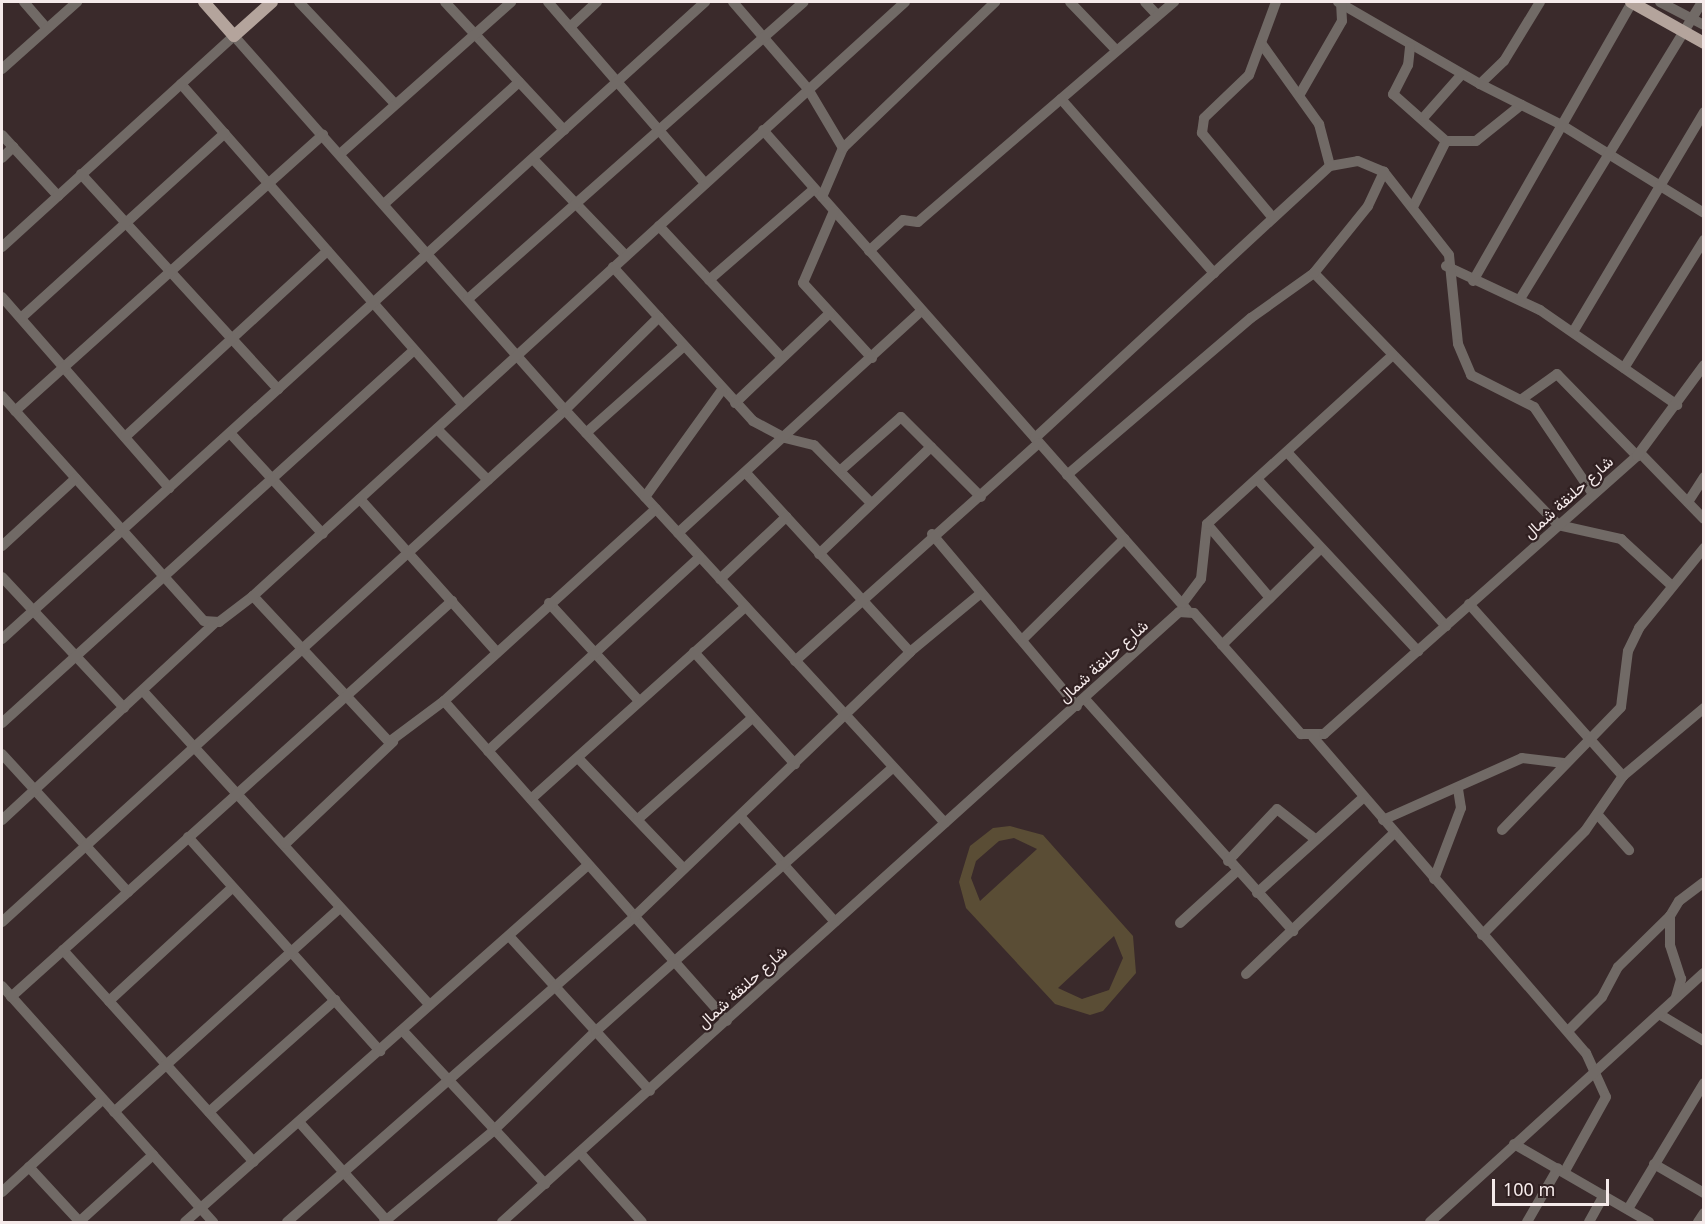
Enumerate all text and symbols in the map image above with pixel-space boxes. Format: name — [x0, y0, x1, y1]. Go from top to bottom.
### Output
street label: شارع حلنقة شمال — [1519, 452, 1617, 542]
street label: شارع حلنقة شمال — [1054, 616, 1152, 706]
street label: شارع حلنقة شمال — [693, 942, 791, 1032]
scale bar — [1495, 1167, 1612, 1205]
text: 100 m — [1503, 1177, 1555, 1201]

